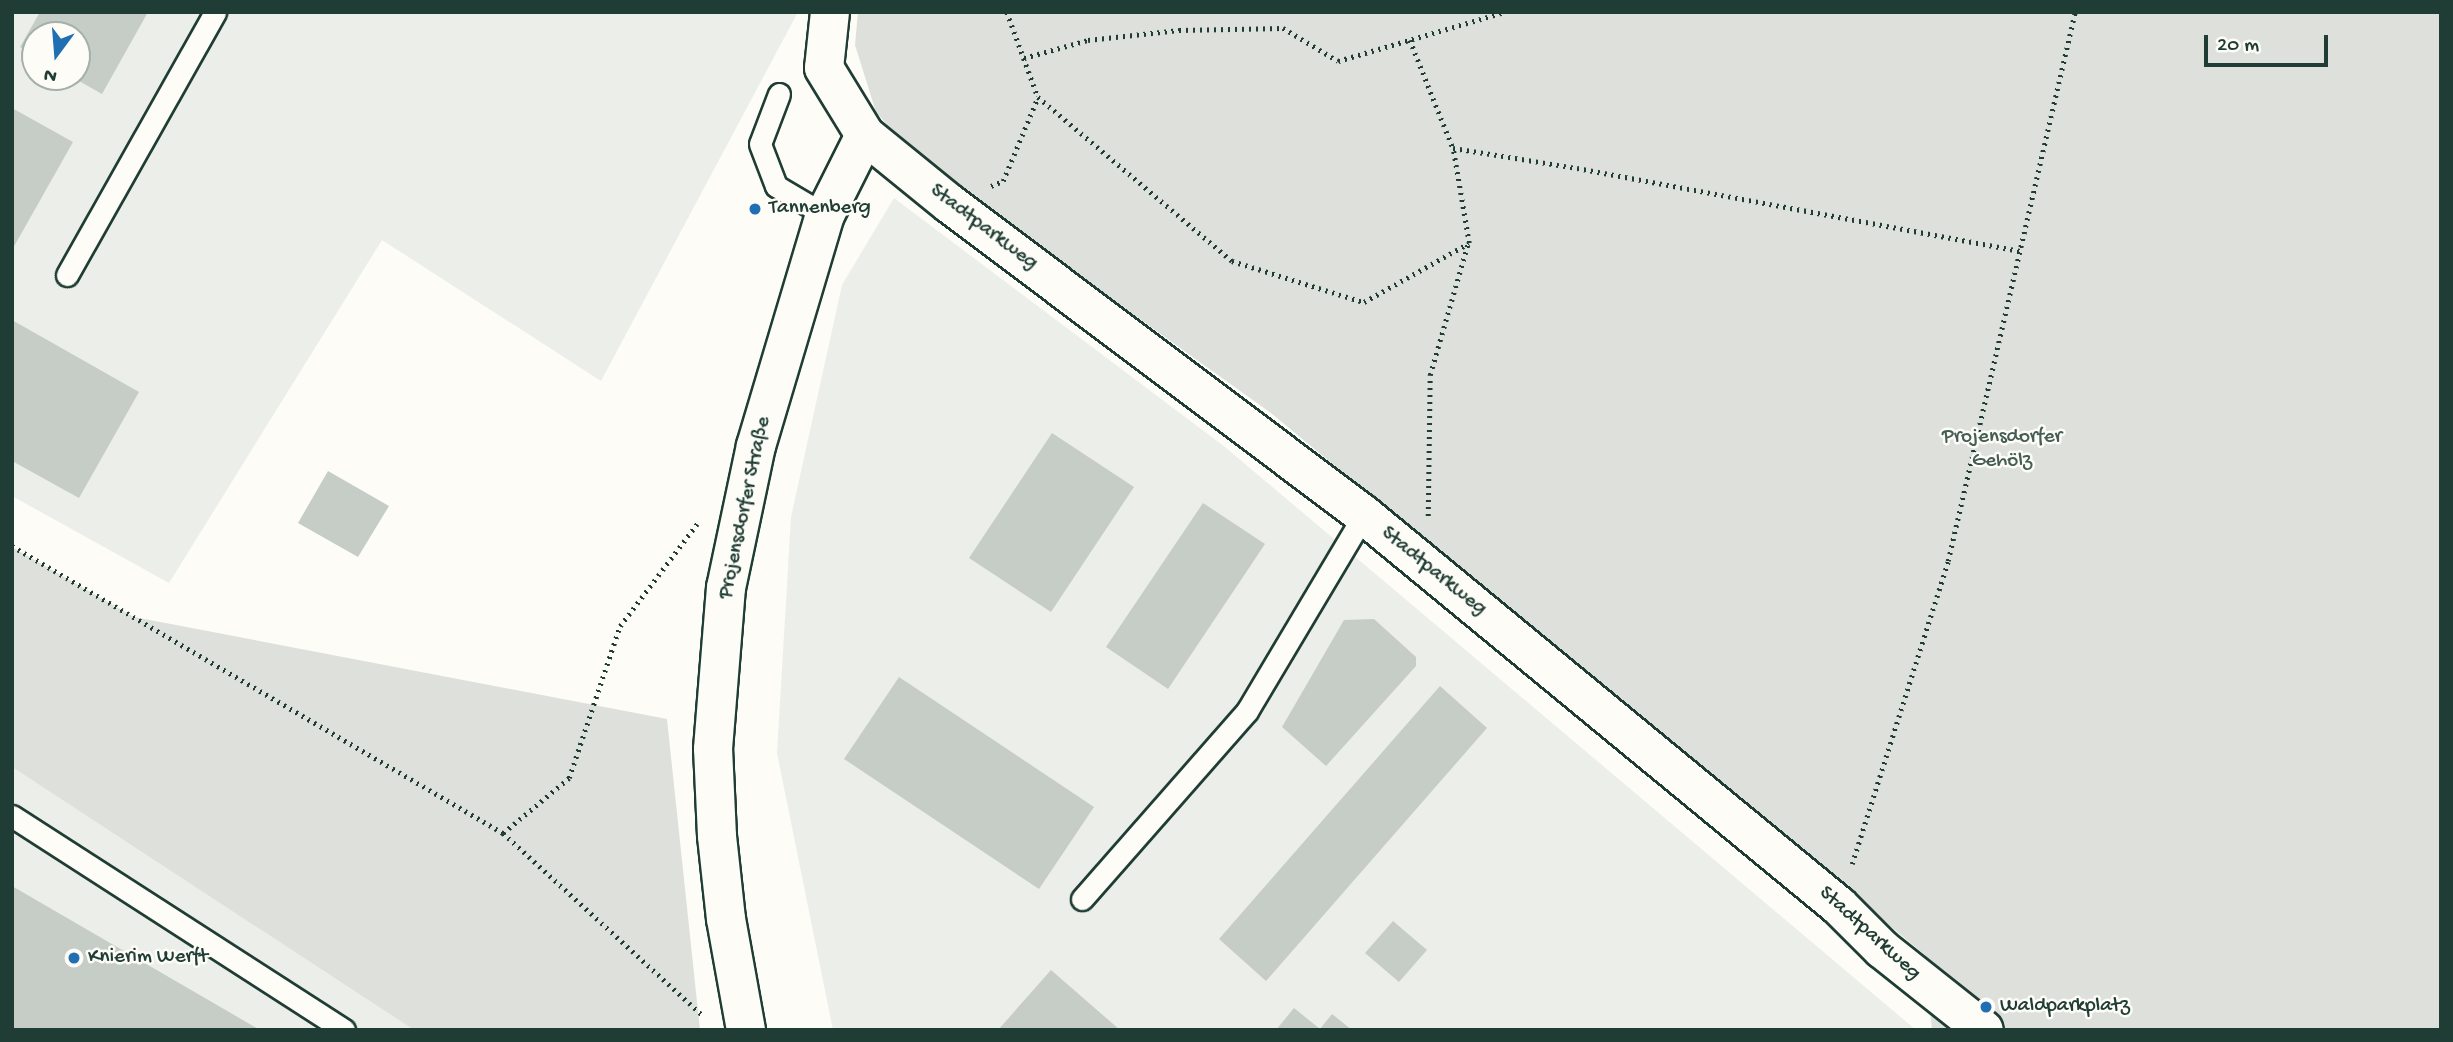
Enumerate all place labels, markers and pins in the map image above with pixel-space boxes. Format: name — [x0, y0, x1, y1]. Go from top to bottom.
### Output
place label: Tannenberg — [769, 196, 871, 222]
marker: Tannenberg — [747, 201, 763, 217]
place label: Knierim Werft — [88, 945, 208, 971]
marker: Knierim Werft — [66, 950, 82, 966]
place label: Waldparkplatz — [2000, 994, 2130, 1020]
marker: Waldparkplatz — [1978, 999, 1994, 1015]

